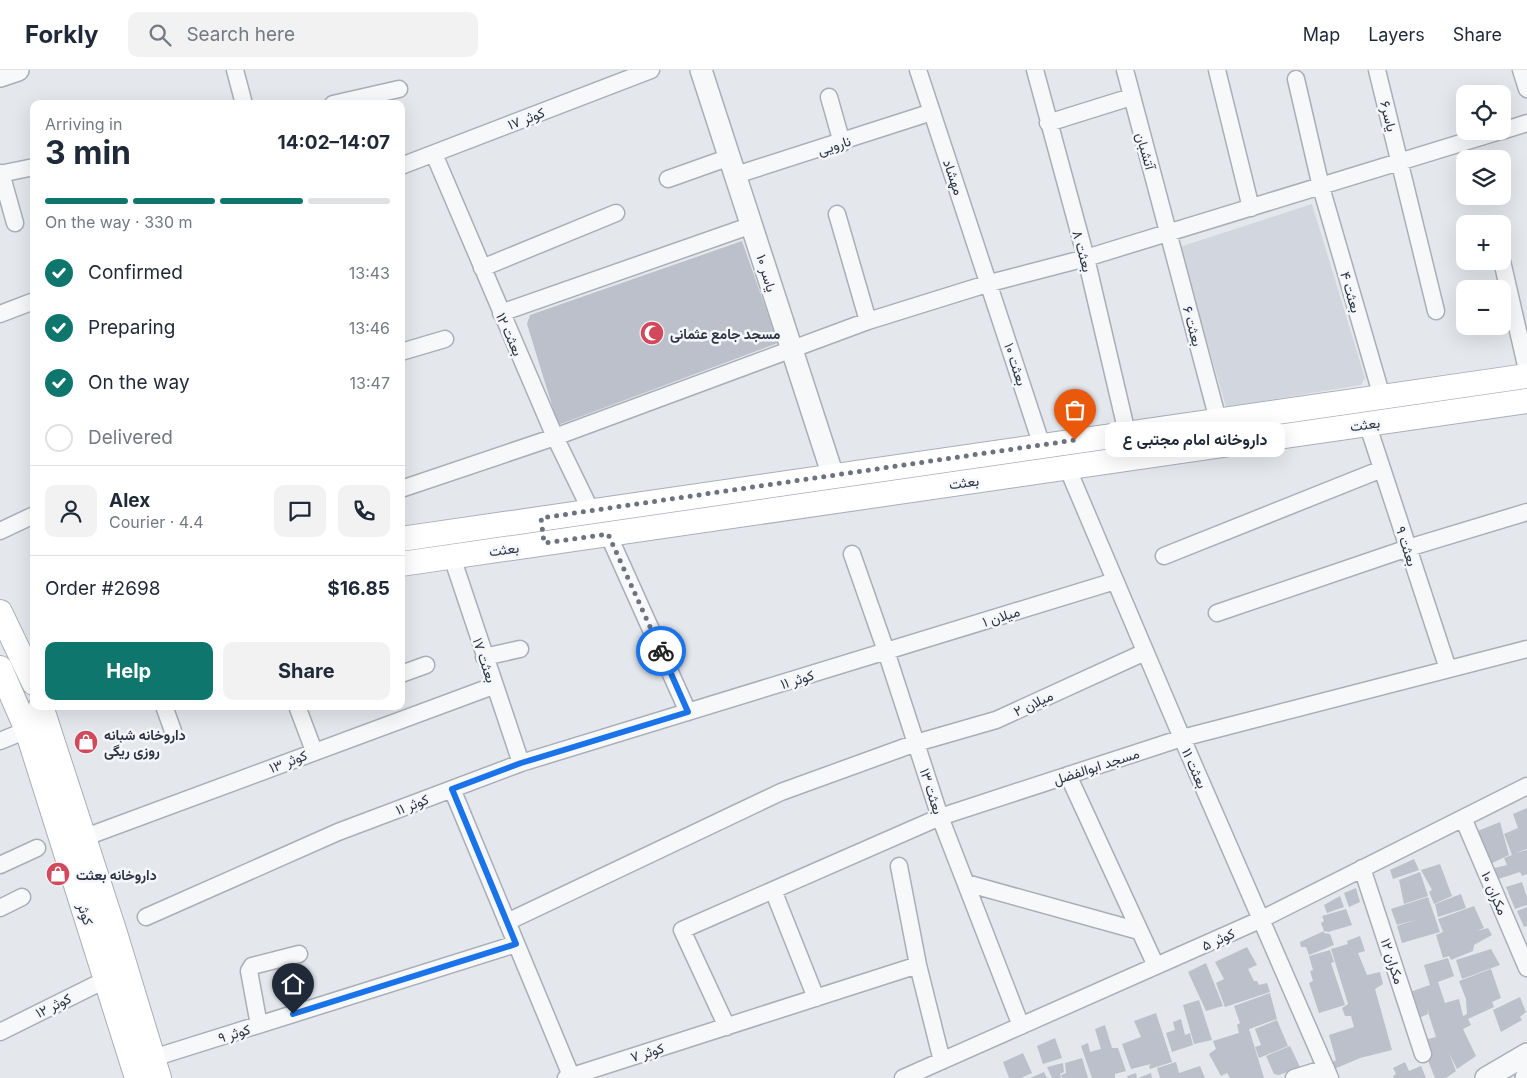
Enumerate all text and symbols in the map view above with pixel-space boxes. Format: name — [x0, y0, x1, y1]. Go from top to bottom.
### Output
search box — [128, 12, 478, 57]
text: Forkly — [25, 20, 98, 49]
icon: search — [146, 21, 174, 49]
text: Search here — [186, 23, 295, 46]
text: Map — [1303, 24, 1340, 45]
text: Layers — [1368, 24, 1425, 45]
text: Share — [1453, 24, 1502, 45]
map controls — [1456, 85, 1511, 335]
button: locate — [1456, 85, 1511, 140]
street label: یاسر۶ — [1376, 99, 1401, 133]
street label: کوثر ۱۷ — [505, 103, 547, 134]
text: Arriving in — [45, 114, 122, 134]
street label: آتشبان — [1132, 130, 1160, 173]
text: 14:02–14:07 — [277, 131, 390, 154]
street label: نارویی — [815, 132, 853, 159]
text: 3 min — [45, 133, 131, 172]
button: layers — [1456, 150, 1511, 205]
street label: مهشاد — [939, 157, 968, 197]
text: On the way · 330 m — [45, 212, 193, 232]
button: + — [1456, 215, 1511, 270]
street label: بعثت ۸ — [1068, 228, 1097, 274]
street label: یاسر ۱۰ — [752, 252, 781, 294]
icon: check — [45, 259, 73, 287]
text: Confirmed — [88, 261, 183, 284]
text: 13:43 — [349, 263, 390, 283]
street label: بعثت ۴ — [1336, 269, 1365, 315]
button: − — [1456, 280, 1511, 335]
street label: بعثت ۶ — [1179, 304, 1207, 348]
street label: بعثت ۱۲ — [492, 310, 527, 359]
icon: check — [45, 314, 73, 342]
text: Preparing — [88, 316, 175, 339]
text: 13:46 — [349, 318, 390, 338]
mosque icon: مسجد جامع عثمانی — [639, 320, 665, 346]
place label: مسجد جامع عثمانی — [670, 325, 781, 344]
street label: بعثت ۱۰ — [1000, 340, 1031, 388]
icon: check — [45, 369, 73, 397]
text: On the way — [88, 371, 190, 394]
text: 13:47 — [350, 373, 390, 393]
pin — [1054, 389, 1096, 440]
icon: bag — [1061, 396, 1089, 424]
street label: بعثت — [1349, 413, 1381, 436]
callout: داروخانه امام مجتبی ع — [1105, 422, 1285, 458]
text: Delivered — [88, 426, 173, 449]
text: داروخانه امام مجتبی ع — [1122, 429, 1268, 449]
street label: بعثت — [948, 471, 980, 494]
button: person — [45, 485, 97, 537]
button: chat — [274, 485, 326, 537]
button: phone — [338, 485, 390, 537]
text: Alex — [109, 489, 150, 512]
text: Courier · 4.4 — [109, 512, 204, 532]
street label: بعثت ۹ — [1392, 524, 1421, 568]
street label: بعثت — [488, 538, 520, 561]
text: Order #2698 — [45, 577, 161, 600]
text: $16.85 — [327, 577, 390, 600]
street label: میلان ۱ — [980, 602, 1022, 631]
courier — [636, 626, 686, 676]
street label: بعثت ۱۷ — [469, 635, 500, 685]
icon: bike — [647, 637, 675, 665]
button: Help — [45, 642, 213, 700]
button: Share — [223, 642, 390, 700]
street label: کوثر ۱۱ — [778, 666, 816, 693]
street label: میلان ۲ — [1010, 686, 1056, 720]
place label: داروخانه شبانه روزی ریگی — [104, 726, 186, 760]
shop icon: داروخانه شبانه روزی ریگی — [73, 729, 99, 755]
street label: مسجد ابوالفضل — [1051, 744, 1141, 789]
street label: بعثت ۱۱ — [1178, 745, 1211, 791]
street label: کوثر ۱۳ — [267, 746, 310, 777]
street label: بعثت ۱۳ — [916, 766, 947, 816]
street label: کوثر ۱۱ — [393, 790, 431, 819]
shop icon: داروخانه بعثت — [45, 861, 71, 887]
place label: داروخانه بعثت — [76, 866, 157, 884]
street label: مکران ۱۰ — [1477, 869, 1512, 918]
street label: کوثر — [73, 900, 98, 927]
street label: کوثر ۵ — [1199, 924, 1238, 955]
street label: مکران ۱۲ — [1377, 936, 1408, 986]
pin — [272, 963, 314, 1014]
icon: home — [279, 970, 307, 998]
street label: کوثر ۱۲ — [32, 989, 74, 1022]
street label: کوثر ۹ — [216, 1020, 252, 1047]
street label: کوثر ۷ — [628, 1039, 666, 1066]

